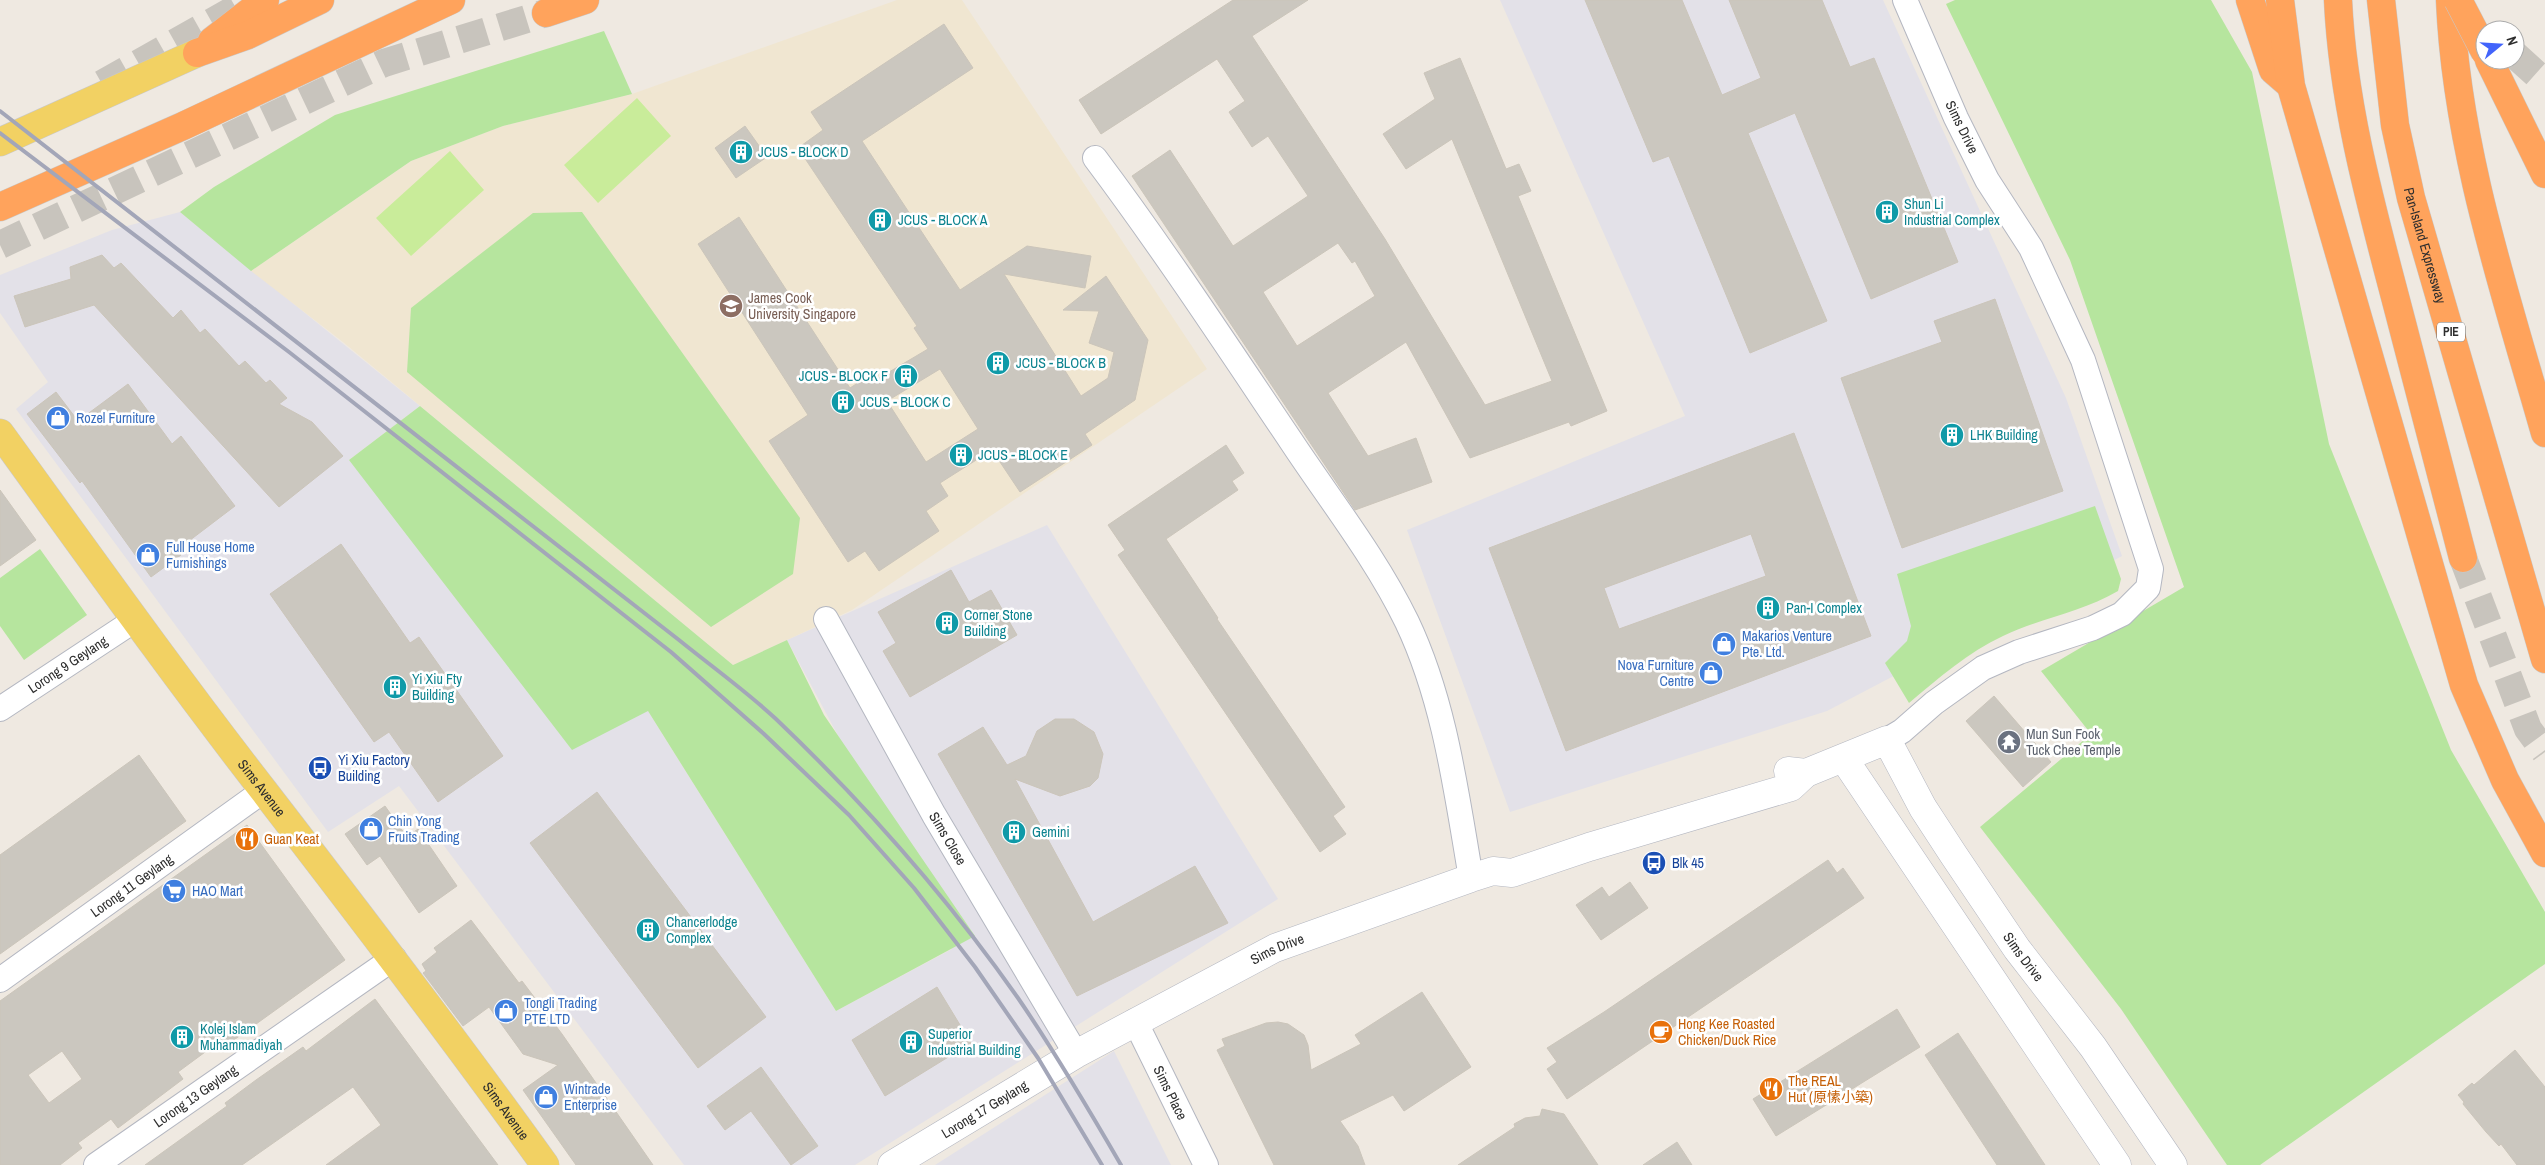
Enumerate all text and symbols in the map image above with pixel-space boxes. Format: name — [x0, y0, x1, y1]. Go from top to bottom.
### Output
north arrow — [2475, 20, 2525, 70]
text: N — [2503, 34, 2522, 48]
street label: Sims Drive — [1941, 98, 1983, 156]
building icon: JCUS - BLOCK D — [728, 139, 754, 165]
place label: JCUS - BLOCK D — [758, 143, 849, 161]
street label: Pan-Island Expressway — [2400, 186, 2450, 306]
place label: Shun Li Industrial Complex — [1904, 195, 2000, 229]
building icon: Shun Li Industrial Complex — [1874, 199, 1900, 225]
building icon: JCUS - BLOCK A — [867, 207, 893, 233]
place label: JCUS - BLOCK A — [898, 211, 988, 229]
place label: James Cook University Singapore — [748, 289, 856, 323]
school or university icon: James Cook University Singapore — [718, 293, 744, 319]
road number: PIE — [2437, 322, 2465, 342]
building icon: JCUS - BLOCK B — [985, 350, 1011, 376]
place label: JCUS - BLOCK B — [1016, 354, 1106, 372]
building icon: JCUS - BLOCK F — [893, 363, 919, 389]
place label: JCUS - BLOCK F — [799, 367, 888, 385]
building icon: JCUS - BLOCK C — [830, 389, 856, 415]
place label: JCUS - BLOCK C — [860, 393, 951, 411]
shop icon: Rozel Furniture — [45, 405, 71, 431]
place label: Rozel Furniture — [76, 409, 155, 427]
building icon: LHK Building — [1939, 422, 1965, 448]
place label: LHK Building — [1970, 426, 2038, 444]
building icon: JCUS - BLOCK E — [948, 442, 974, 468]
place label: JCUS - BLOCK E — [978, 446, 1068, 464]
place label: Full House Home Furnishings — [166, 538, 255, 572]
shop icon: Full House Home Furnishings — [135, 542, 161, 568]
building icon: Pan-I Complex — [1755, 595, 1781, 621]
place label: Pan-I Complex — [1786, 599, 1862, 617]
place label: Corner Stone Building — [964, 606, 1032, 640]
building icon: Corner Stone Building — [934, 610, 960, 636]
place label: Makarios Venture Pte. Ltd. — [1742, 627, 1832, 661]
street label: Lorong 9 Geylang — [25, 631, 111, 697]
shop icon: Makarios Venture Pte. Ltd. — [1711, 631, 1737, 657]
place label: Nova Furniture Centre — [1617, 656, 1694, 690]
shop icon: Nova Furniture Centre — [1698, 660, 1724, 686]
place label: Yi Xiu Fty Building — [412, 670, 462, 704]
building icon: Yi Xiu Fty Building — [382, 674, 408, 700]
place label: Mun Sun Fook Tuck Chee Temple — [2026, 725, 2121, 759]
temple icon: Mun Sun Fook Tuck Chee Temple — [1996, 729, 2022, 755]
place label: Yi Xiu Factory Building — [338, 751, 410, 785]
bus stop icon: Yi Xiu Factory Building — [307, 755, 333, 781]
street label: Sims Avenue — [234, 756, 289, 820]
street label: Sims Close — [925, 809, 971, 868]
place label: Chin Yong Fruits Trading — [388, 812, 460, 846]
shop icon: Chin Yong Fruits Trading — [358, 816, 384, 842]
building icon: Gemini — [1001, 819, 1027, 845]
place label: Gemini — [1032, 823, 1070, 841]
restaurant icon: Guan Keat — [234, 826, 260, 852]
place label: Guan Keat — [264, 830, 319, 848]
street label: Lorong 11 Geylang — [87, 850, 177, 921]
bus stop icon: Blk 45 — [1641, 850, 1667, 876]
place label: Blk 45 — [1672, 854, 1704, 872]
supermarket icon: HAO Mart — [161, 878, 187, 904]
place label: HAO Mart — [192, 882, 243, 900]
place label: Chancerlodge Complex — [666, 913, 737, 947]
building icon: Chancerlodge Complex — [635, 917, 661, 943]
street label: Sims Drive — [1247, 929, 1306, 969]
street label: Sims Drive — [1999, 929, 2048, 985]
place label: Tongli Trading PTE LTD — [524, 994, 597, 1028]
shop icon: Tongli Trading PTE LTD — [493, 998, 519, 1024]
place label: Hong Kee Roasted Chicken/Duck Rice — [1678, 1015, 1776, 1049]
cafe icon: Hong Kee Roasted Chicken/Duck Rice — [1648, 1019, 1674, 1045]
place label: Kolej Islam Muhammadiyah — [200, 1020, 282, 1054]
building icon: Kolej Islam Muhammadiyah — [169, 1024, 195, 1050]
place label: Superior Industrial Building — [928, 1025, 1021, 1059]
building icon: Superior Industrial Building — [898, 1029, 924, 1055]
street label: Lorong 13 Geylang — [150, 1060, 241, 1131]
street label: Sims Place — [1149, 1063, 1191, 1123]
place label: The REAL Hut (原愫小築) — [1788, 1072, 1873, 1106]
street label: Lorong 17 Geylang — [938, 1076, 1032, 1142]
restaurant icon: The REAL Hut (原愫小築) — [1758, 1076, 1784, 1102]
street label: Sims Avenue — [479, 1078, 533, 1144]
place label: Wintrade Enterprise — [564, 1080, 617, 1114]
shop icon: Wintrade Enterprise — [533, 1084, 559, 1110]

